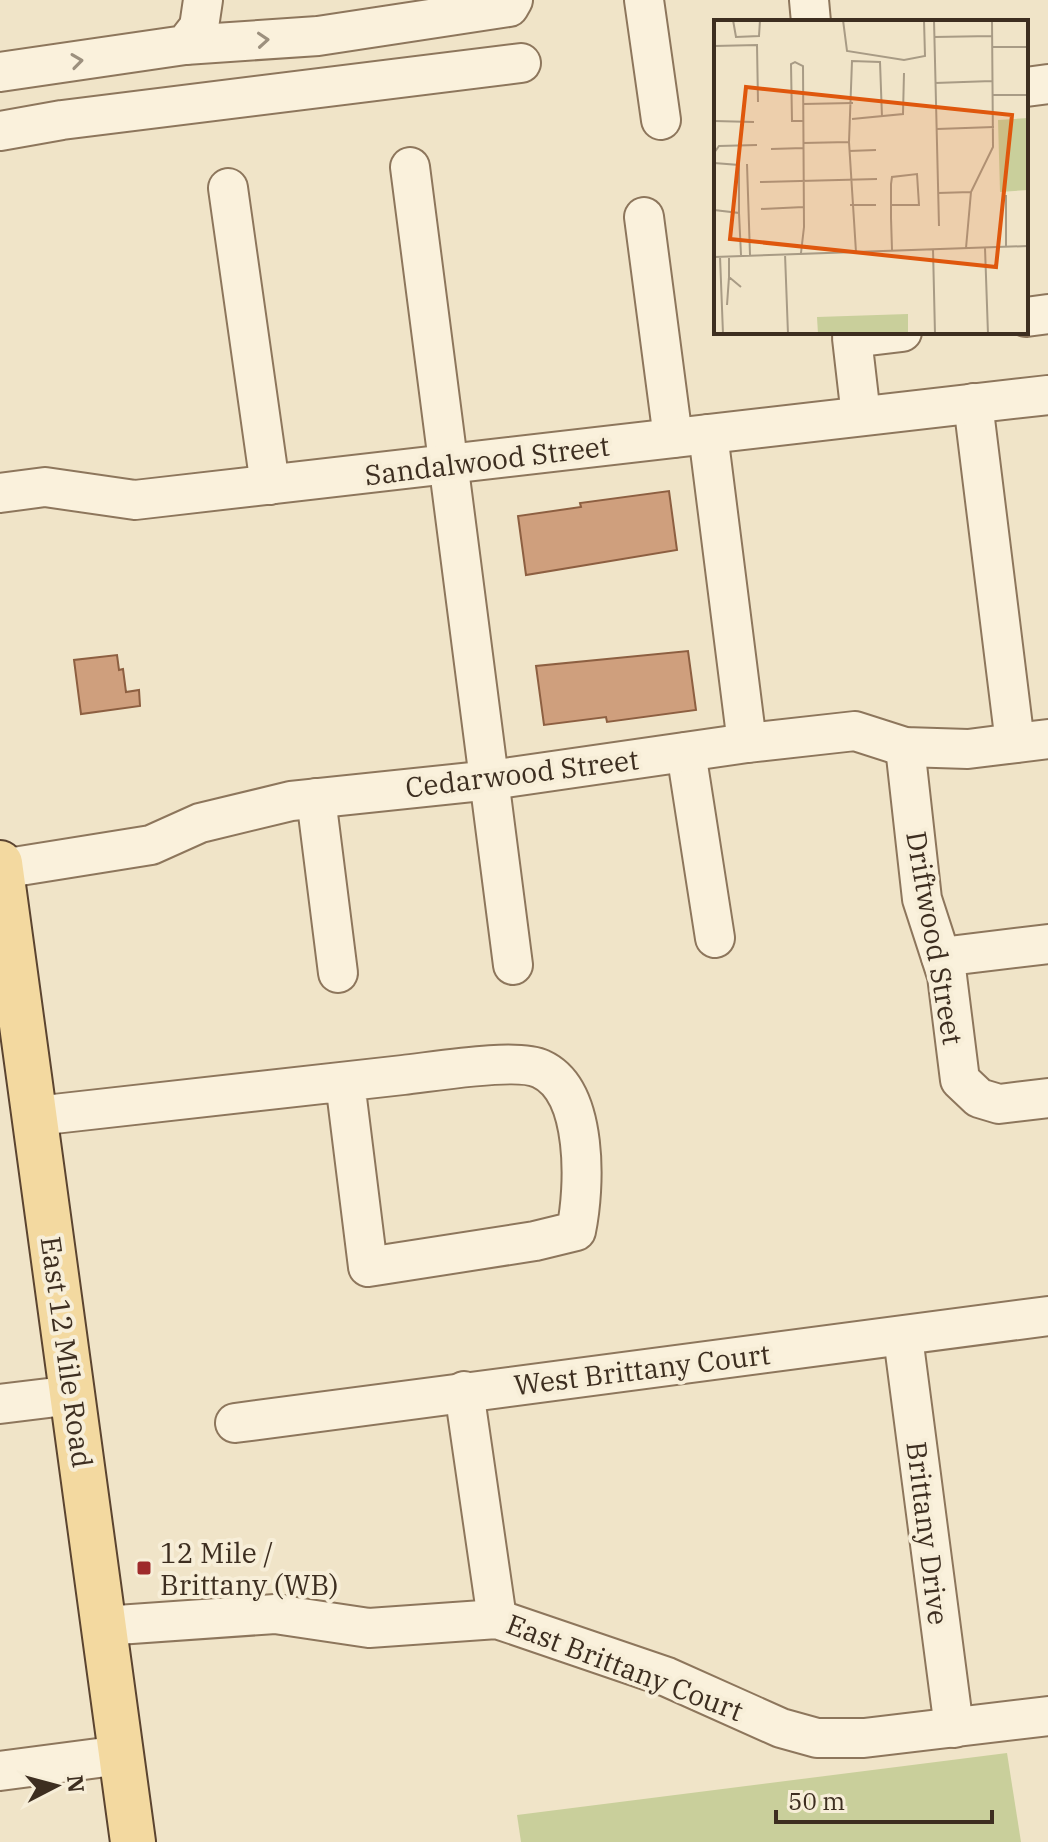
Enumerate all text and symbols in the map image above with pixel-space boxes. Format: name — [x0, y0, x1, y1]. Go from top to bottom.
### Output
inset map — [714, 20, 1028, 334]
one-way arrow — [257, 32, 270, 49]
one-way arrow — [70, 53, 84, 70]
street label: Sandalwood Street — [363, 427, 612, 493]
street label: Cedarwood Street — [403, 740, 641, 806]
street label: Driftwood Street — [898, 828, 972, 1048]
street label: East 12 Mile Road — [32, 1234, 102, 1470]
street label: West Brittany Court — [512, 1335, 772, 1403]
street label: Brittany Drive — [898, 1439, 958, 1627]
place label: 12 Mile / Brittany (WB) — [160, 1534, 339, 1603]
marker: 12 Mile / Brittany (WB) — [135, 1559, 153, 1577]
street label: East Brittany Court — [501, 1605, 749, 1729]
north arrow — [16, 1746, 96, 1826]
text: N — [61, 1774, 92, 1794]
scale bar — [776, 1774, 992, 1824]
text: 50 m — [788, 1785, 845, 1817]

